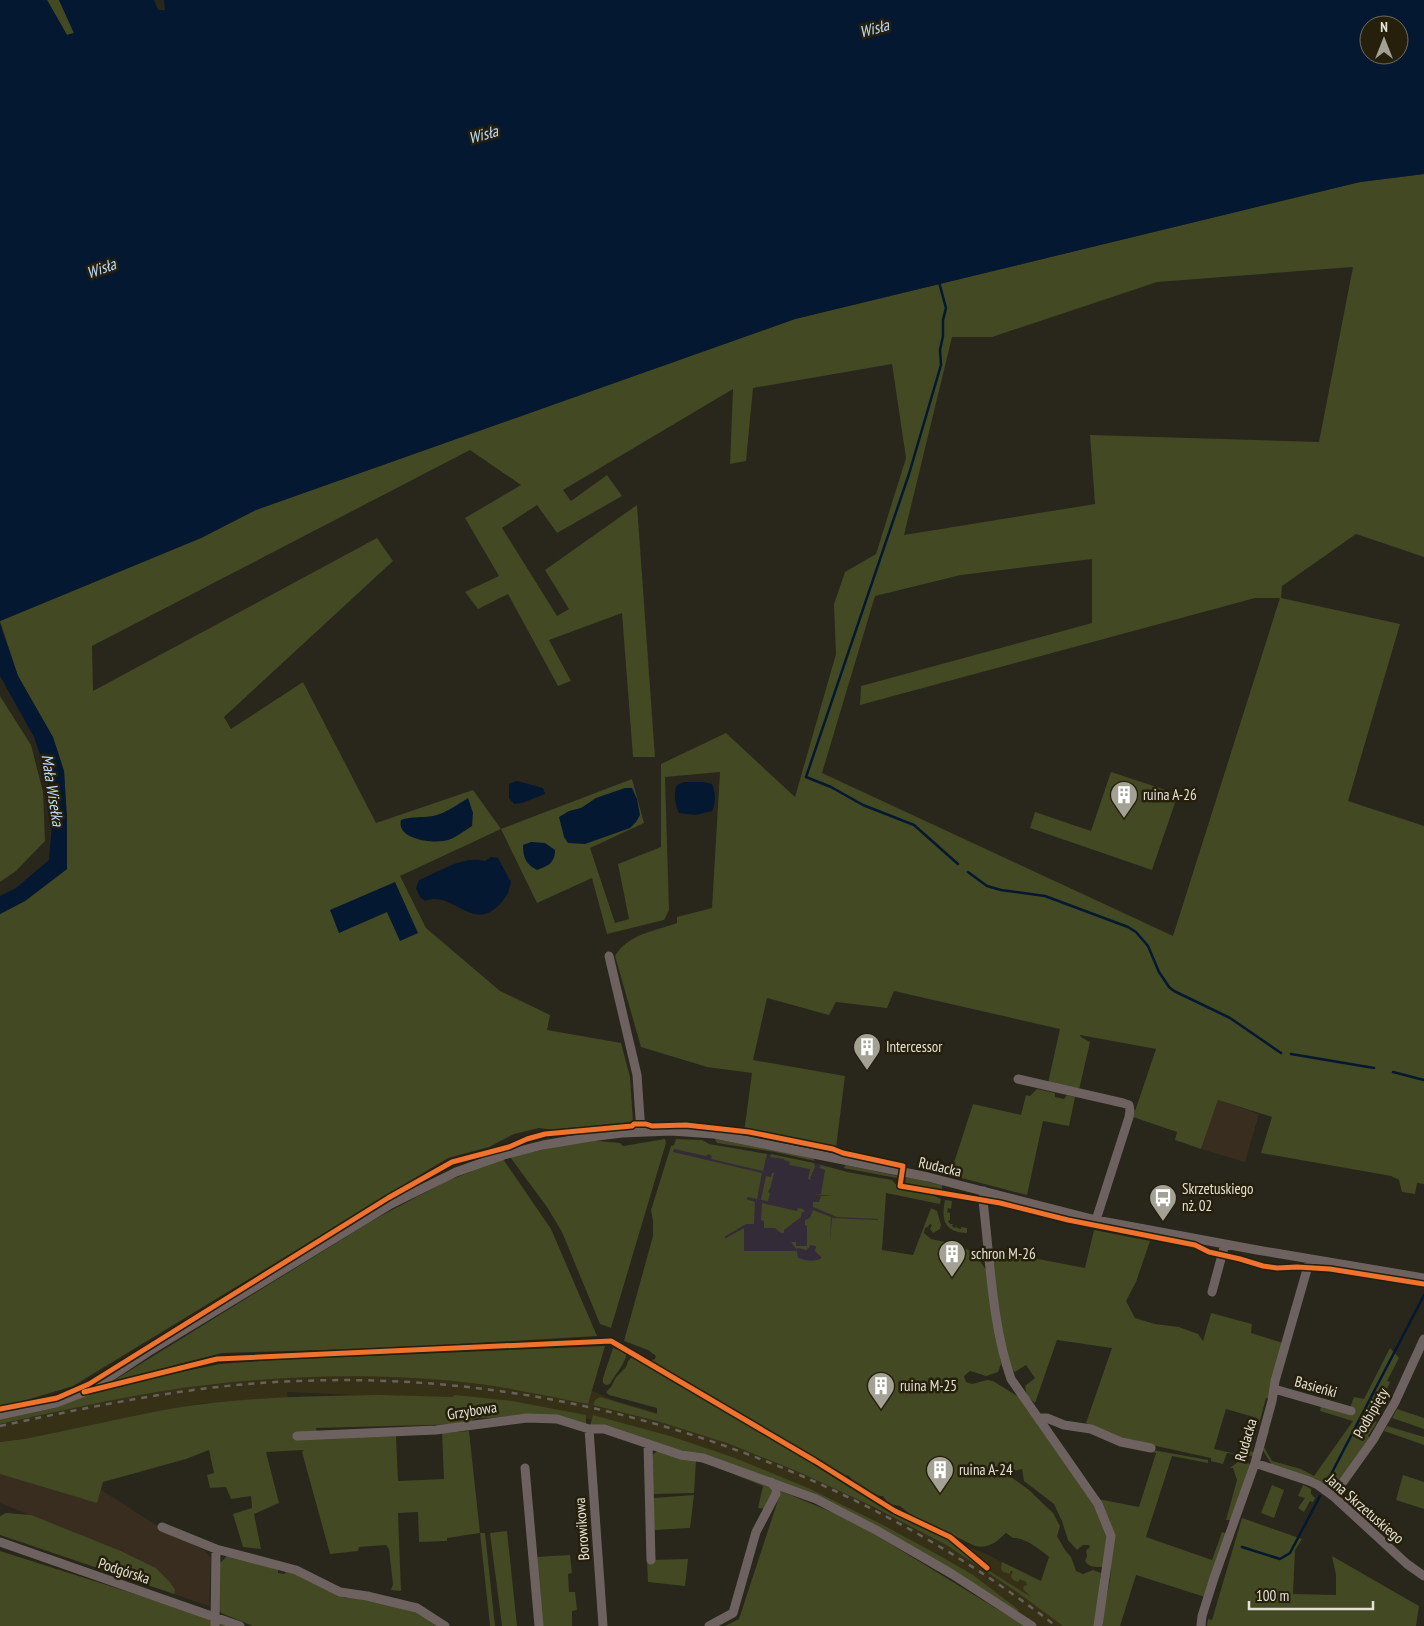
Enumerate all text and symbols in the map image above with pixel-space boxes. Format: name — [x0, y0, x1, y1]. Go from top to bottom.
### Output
water label: Wisła — [857, 14, 893, 42]
north arrow — [1359, 15, 1409, 65]
text: N — [1380, 18, 1388, 36]
water label: Wisła — [466, 120, 502, 148]
water label: Wisła — [84, 253, 120, 282]
water label: Mała Wisełka — [37, 753, 69, 829]
building icon: ruina A-26 — [1109, 780, 1139, 819]
place label: ruina A-26 — [1143, 785, 1197, 804]
building icon: Intercessor — [852, 1032, 882, 1071]
place label: Intercessor — [886, 1037, 943, 1056]
street label: Rudacka — [917, 1152, 963, 1181]
place label: Skrzetuskiego nż. 02 — [1182, 1179, 1254, 1215]
bus stop icon: Skrzetuskiego nż. 02 — [1148, 1183, 1178, 1222]
building icon: schron M-26 — [937, 1239, 967, 1278]
place label: schron M-26 — [971, 1244, 1036, 1263]
building icon: ruina M-25 — [866, 1371, 896, 1410]
street label: Basieńki — [1293, 1371, 1340, 1402]
place label: ruina M-25 — [900, 1376, 957, 1395]
street label: Podbipięty — [1349, 1384, 1393, 1441]
street label: Grzybowa — [446, 1397, 498, 1424]
street label: Rudacka — [1230, 1416, 1261, 1463]
building icon: ruina A-24 — [925, 1455, 955, 1494]
place label: ruina A-24 — [959, 1460, 1013, 1479]
street label: Jana Skrzetuskiego — [1322, 1469, 1408, 1548]
street label: Borowikowa — [570, 1497, 593, 1561]
street label: Podgórska — [96, 1553, 152, 1588]
scale bar — [1249, 1578, 1373, 1610]
text: 100 m — [1256, 1586, 1289, 1605]

